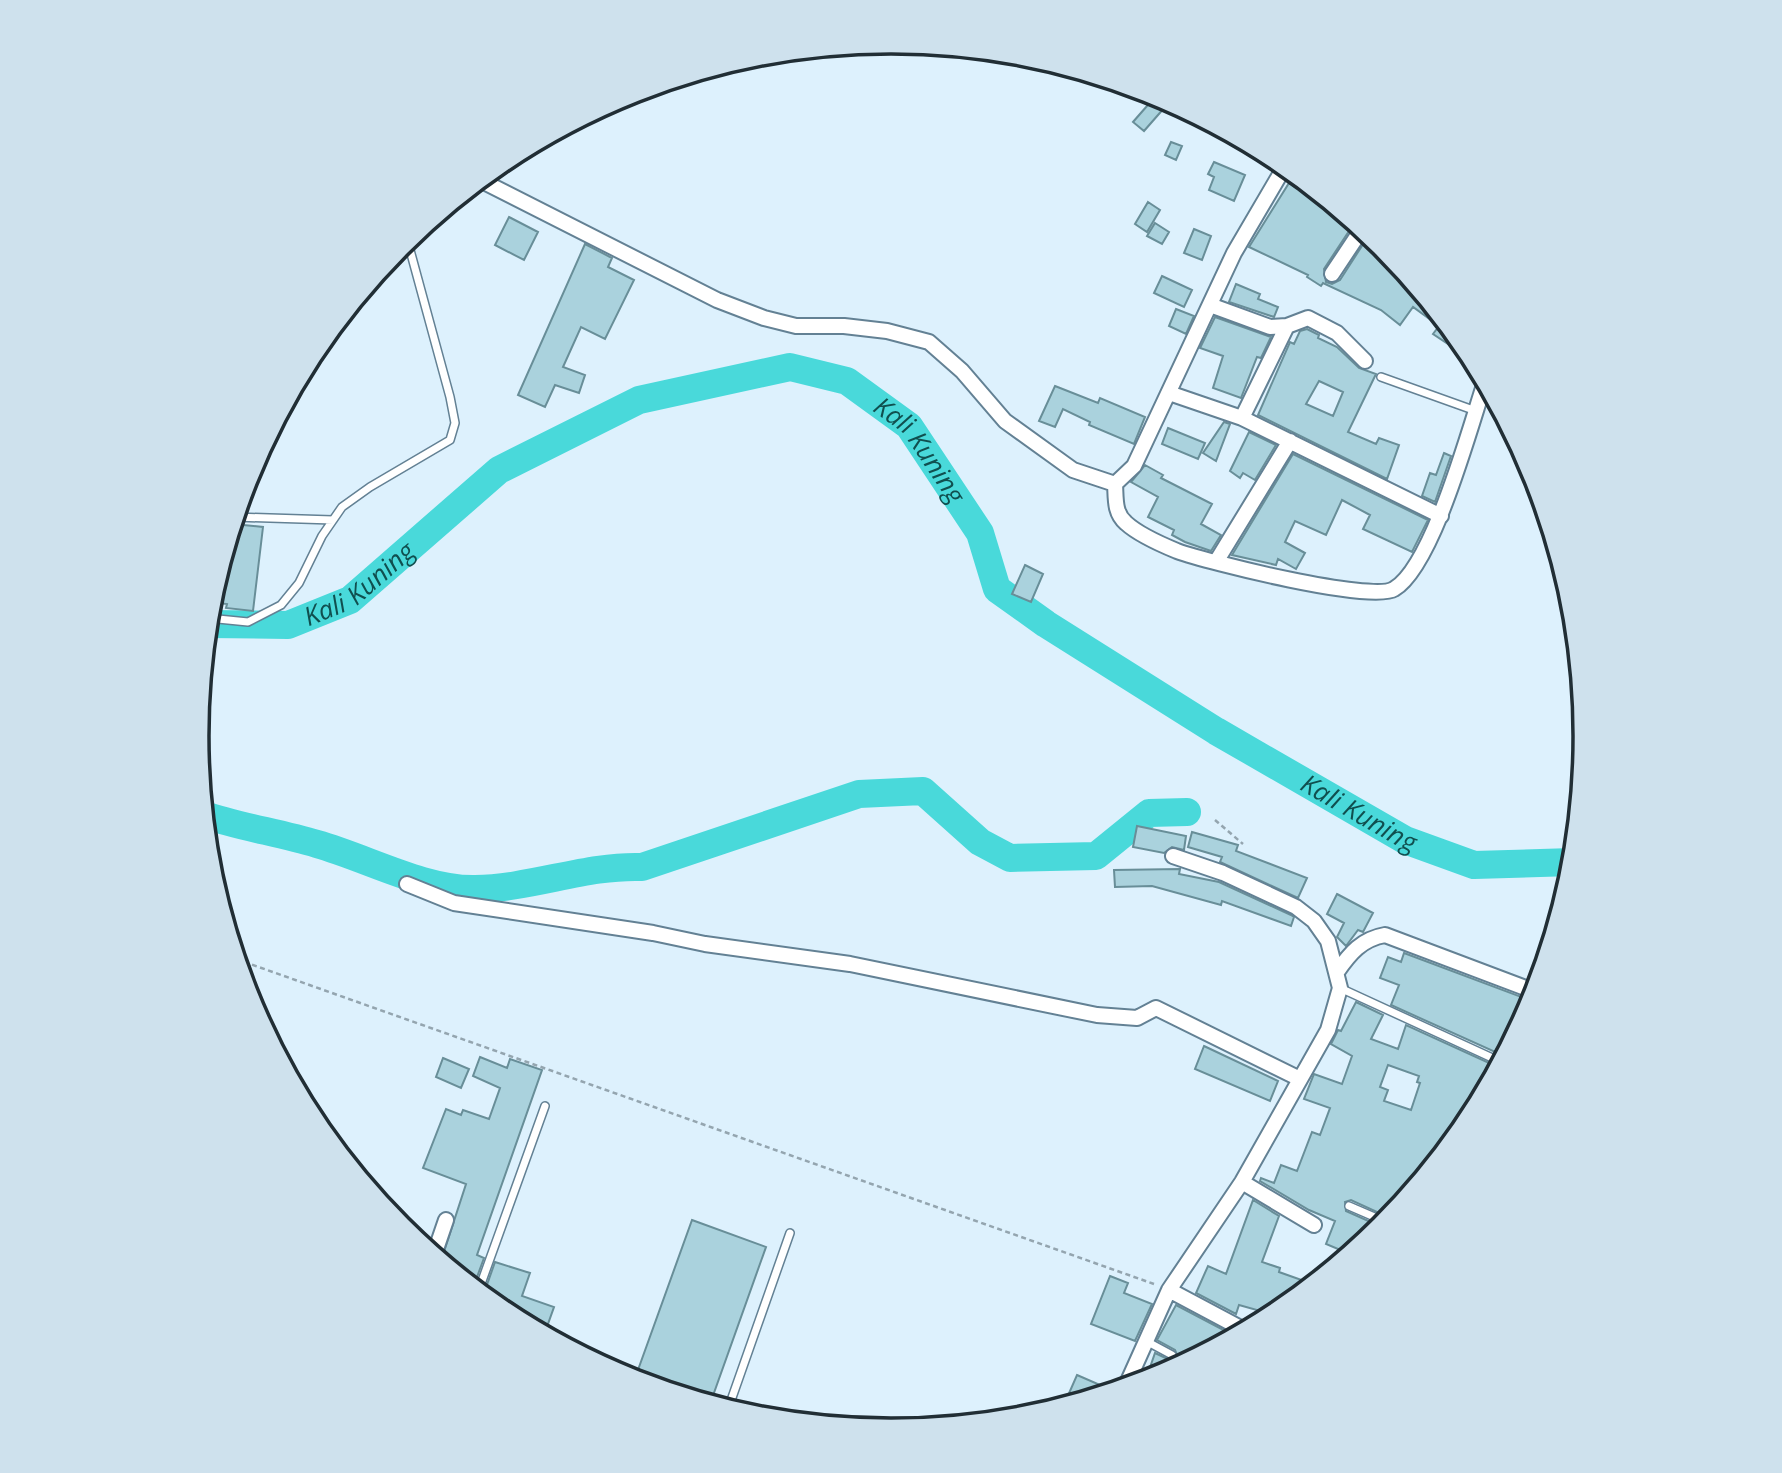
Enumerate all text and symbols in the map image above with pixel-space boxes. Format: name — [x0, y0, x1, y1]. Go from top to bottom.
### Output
water label: Kali Kuning — [867, 387, 975, 511]
water label: Kali Kuning — [298, 532, 423, 634]
water label: Kali Kuning — [1295, 765, 1423, 860]

